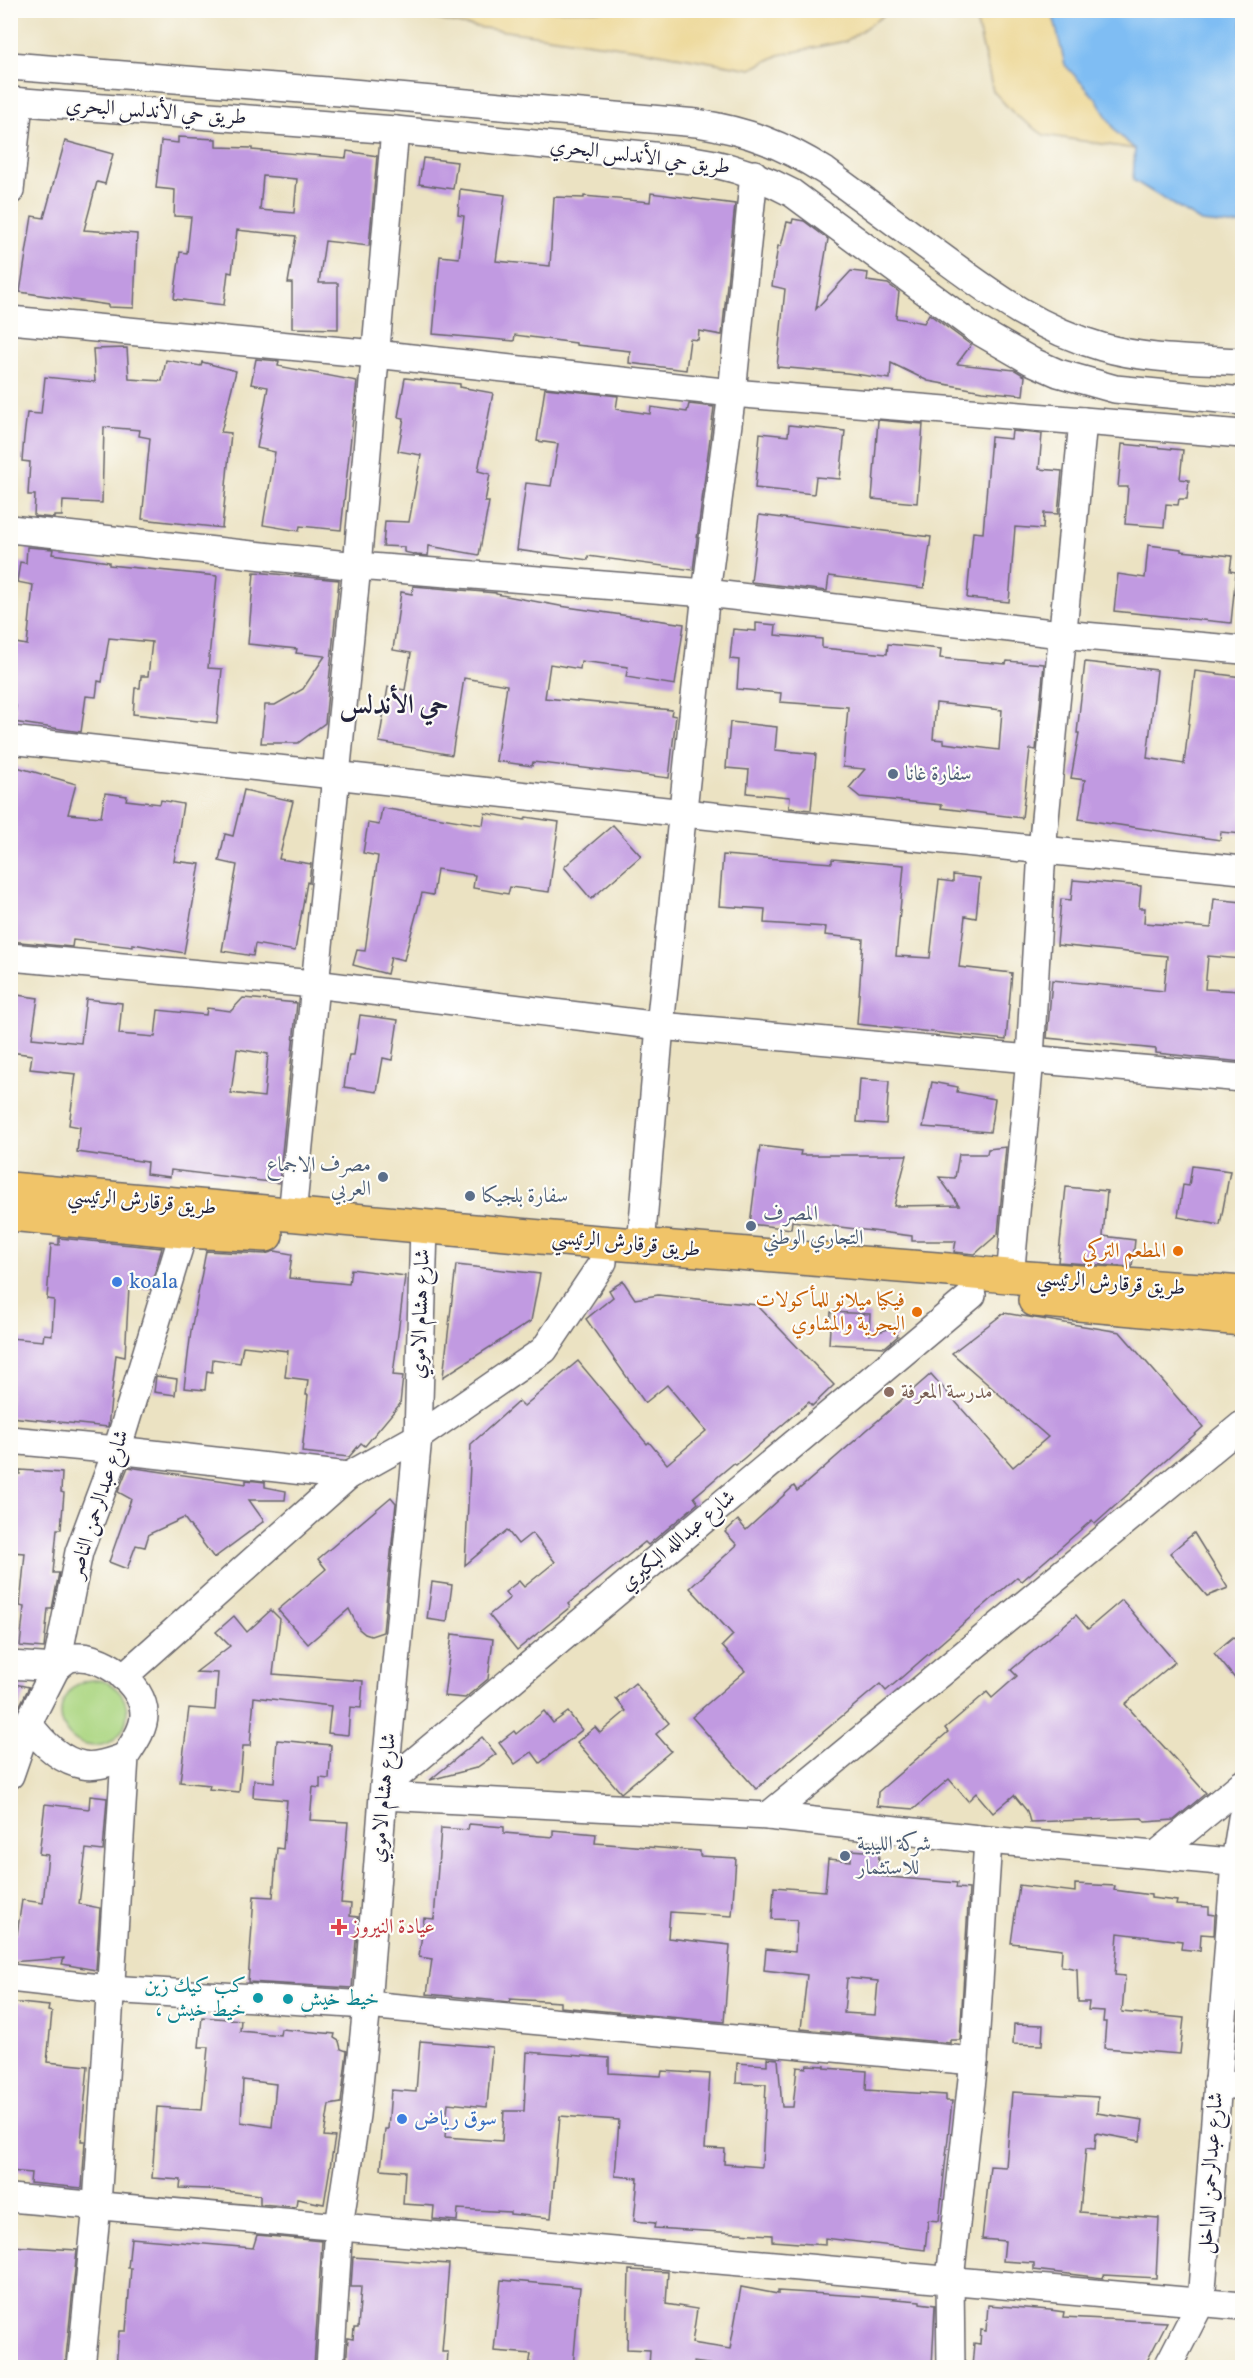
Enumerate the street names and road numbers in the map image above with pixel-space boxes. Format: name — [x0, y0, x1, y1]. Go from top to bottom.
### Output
street label: طريق حي الأندلس البحري — [64, 89, 248, 134]
street label: طريق حي الأندلس البحري — [548, 130, 732, 183]
street label: طريق قرقارش الرئيسي — [66, 1181, 218, 1227]
street label: طريق قرقارش الرئيسي — [550, 1223, 702, 1269]
street label: شارع هشام الاموي — [404, 1248, 440, 1380]
street label: طريق قرقارش الرئيسي — [1035, 1264, 1186, 1308]
street label: شارع عبدالرحمن الناصر — [61, 1426, 139, 1584]
street label: شارع عبدالله البكيري — [614, 1484, 743, 1600]
street label: شارع هشام الاموي — [364, 1732, 406, 1864]
street label: شارع عبدالرحمن الداخل — [1191, 2091, 1233, 2255]

